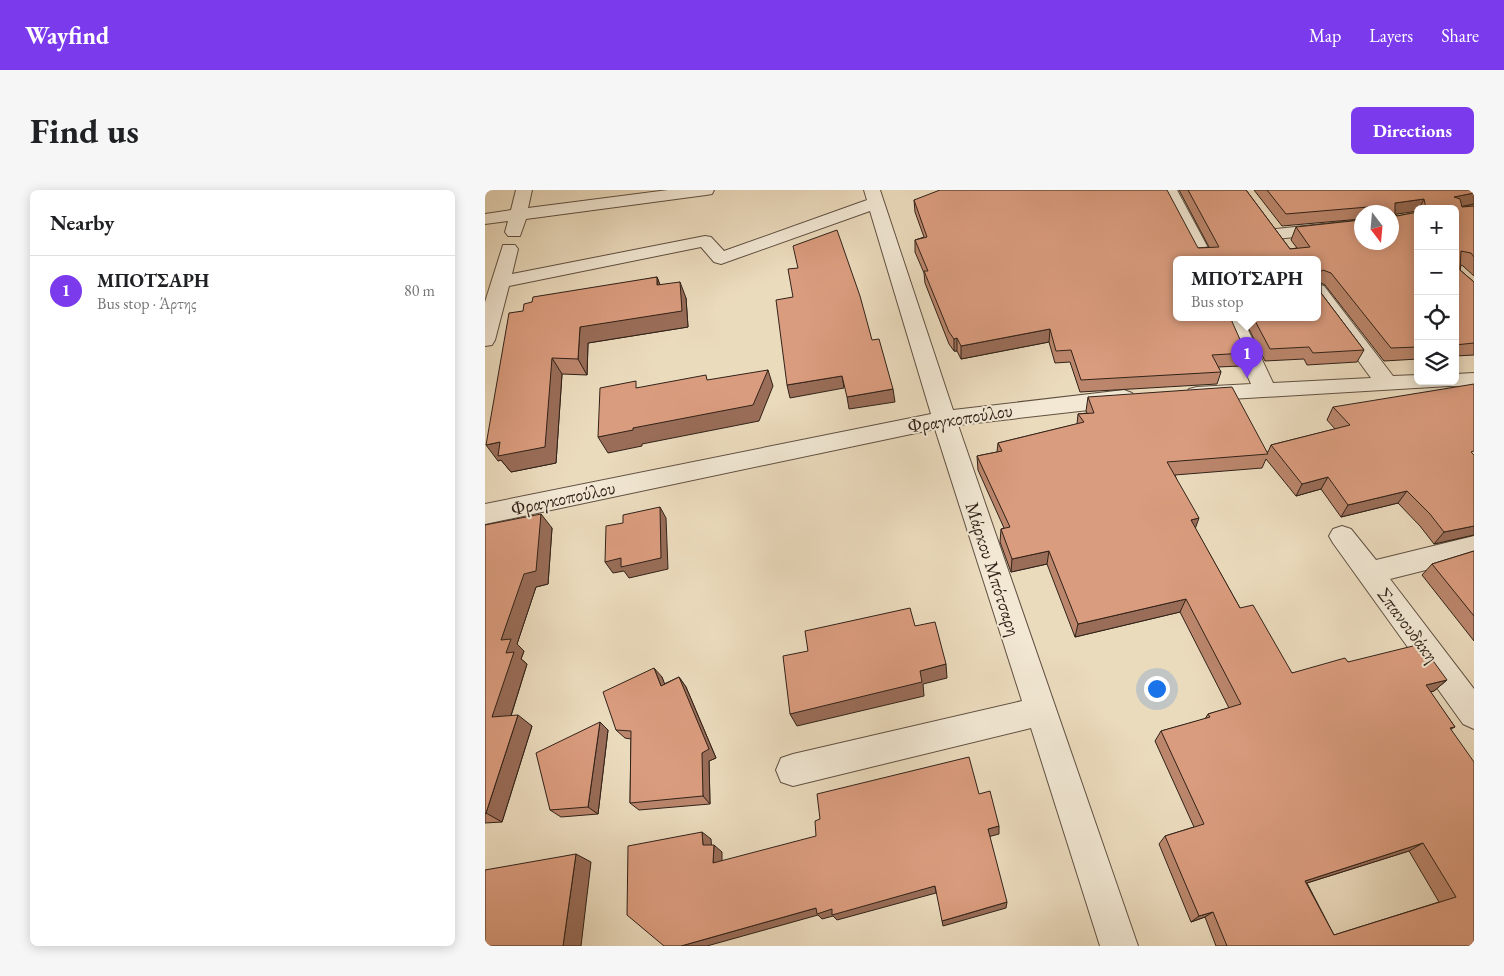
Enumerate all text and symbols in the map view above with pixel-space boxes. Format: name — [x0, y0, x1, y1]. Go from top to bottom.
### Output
text: Wayfind — [25, 20, 109, 51]
text: Map — [1309, 24, 1341, 47]
text: Layers — [1369, 24, 1413, 47]
text: Share — [1441, 24, 1479, 47]
button: Directions — [1351, 107, 1474, 154]
text: Find us — [30, 108, 139, 153]
north arrow — [1354, 205, 1399, 250]
map controls — [1414, 205, 1459, 385]
button: + — [1414, 205, 1459, 250]
text: Nearby — [50, 209, 114, 236]
button: − — [1414, 250, 1459, 295]
popup — [1173, 256, 1321, 321]
text: ΜΠΟΤΣΑΡΗ — [1191, 266, 1303, 291]
text: ΜΠΟΤΣΑΡΗ — [97, 268, 209, 293]
text: 1 — [62, 280, 70, 301]
text: 80 m — [404, 280, 435, 301]
text: Bus stop — [1191, 291, 1244, 312]
text: Bus stop · Άρτης — [97, 293, 197, 314]
button: locate — [1414, 295, 1459, 340]
pin: 1 — [1231, 337, 1263, 378]
button: layers — [1414, 340, 1459, 385]
street label: Φραγκοπούλου — [906, 397, 1014, 439]
street label: Φραγκοπούλου — [509, 475, 617, 521]
street label: Μάρκου Μπότσαρη — [960, 499, 1026, 639]
street label: Σπανουδάκη — [1372, 582, 1444, 668]
your location — [1144, 676, 1170, 702]

